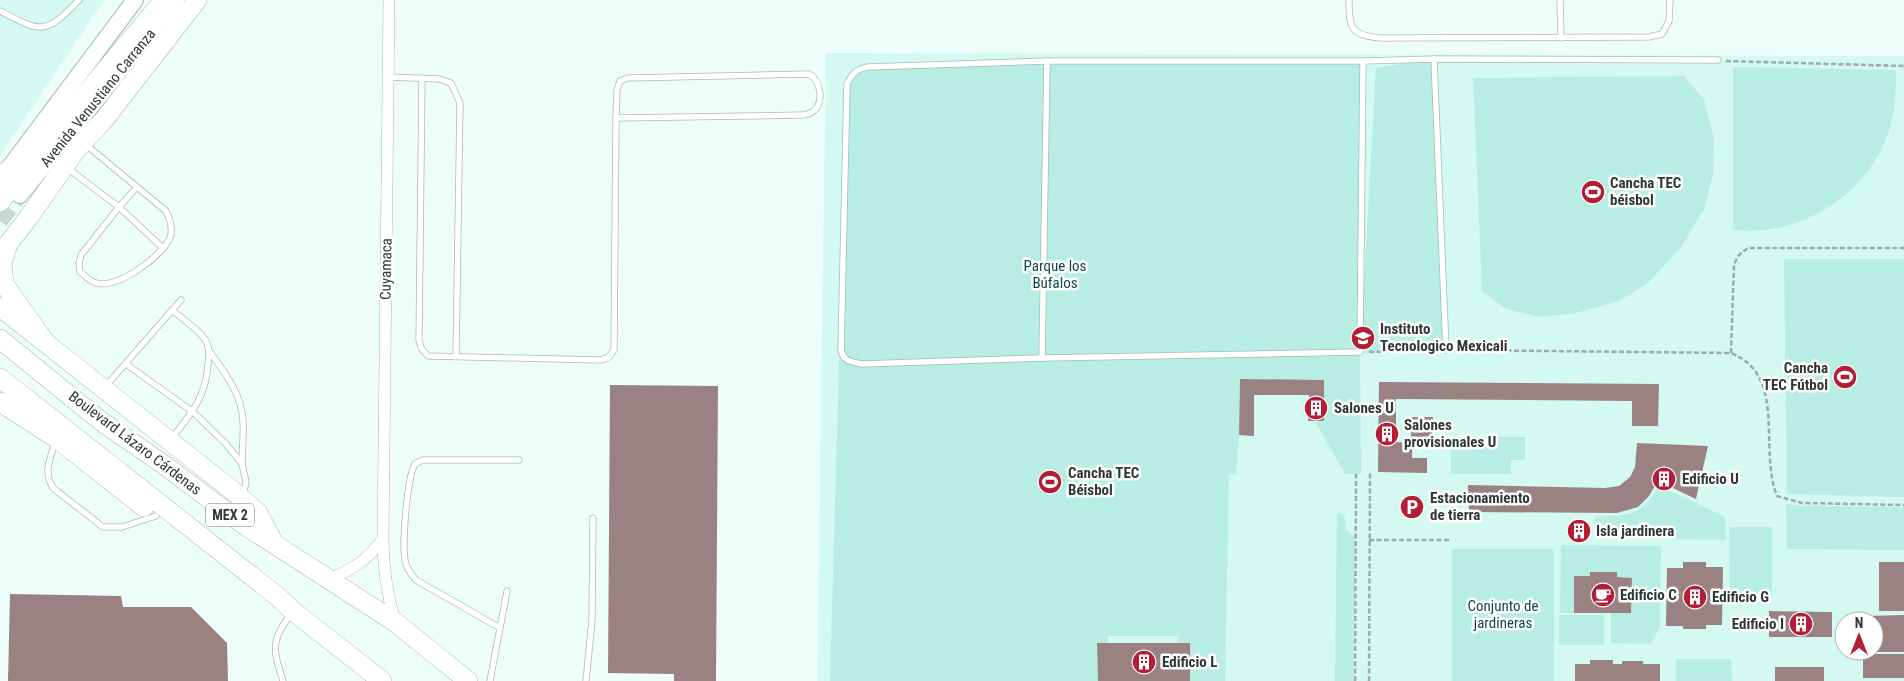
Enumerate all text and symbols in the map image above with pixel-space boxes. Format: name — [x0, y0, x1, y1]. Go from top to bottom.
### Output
street label: Avenida Venustiano Carranza — [37, 25, 159, 171]
place label: Cancha TEC béisbol — [1610, 174, 1682, 209]
sports icon: Cancha TEC béisbol — [1580, 179, 1606, 205]
street label: Cuyamaca — [376, 238, 396, 300]
park label: Parque los Búfalos — [1024, 257, 1087, 292]
place label: Instituto Tecnologico Mexicali — [1380, 320, 1507, 355]
school or university icon: Instituto Tecnologico Mexicali — [1350, 325, 1376, 351]
place label: Cancha TEC Fútbol — [1763, 359, 1828, 394]
sports icon: Cancha TEC Fútbol — [1832, 364, 1858, 390]
street label: Boulevard Lázaro Cárdenas — [65, 387, 205, 499]
building icon: Salones U — [1303, 395, 1329, 421]
place label: Salones U — [1334, 399, 1394, 417]
place label: Salones provisionales U — [1404, 416, 1496, 451]
building icon: Salones provisionales U — [1374, 421, 1400, 447]
place label: Cancha TEC Béisbol — [1068, 464, 1140, 499]
building icon: Edificio U — [1651, 466, 1677, 492]
sports icon: Cancha TEC Béisbol — [1037, 469, 1063, 495]
place label: Edificio U — [1682, 470, 1739, 488]
place label: Estacionamiento de tierra — [1430, 489, 1530, 524]
parking icon: Estacionamiento de tierra — [1399, 494, 1425, 520]
road number: MEX 2 — [206, 504, 254, 526]
building icon: Isla jardinera — [1566, 518, 1592, 544]
place label: Isla jardinera — [1596, 522, 1674, 540]
cafe icon: Edificio C — [1590, 582, 1616, 608]
building icon: Edificio G — [1682, 584, 1708, 610]
place label: Edificio C — [1620, 586, 1677, 604]
place label: Edificio G — [1712, 588, 1769, 606]
park label: Conjunto de jardineras — [1468, 597, 1538, 632]
building icon: Edificio I — [1788, 611, 1814, 637]
north arrow — [1834, 611, 1884, 661]
place label: Edificio I — [1732, 615, 1784, 633]
text: N — [1855, 615, 1863, 631]
building icon: Edificio L — [1131, 649, 1157, 675]
place label: Edificio L — [1162, 653, 1217, 671]

